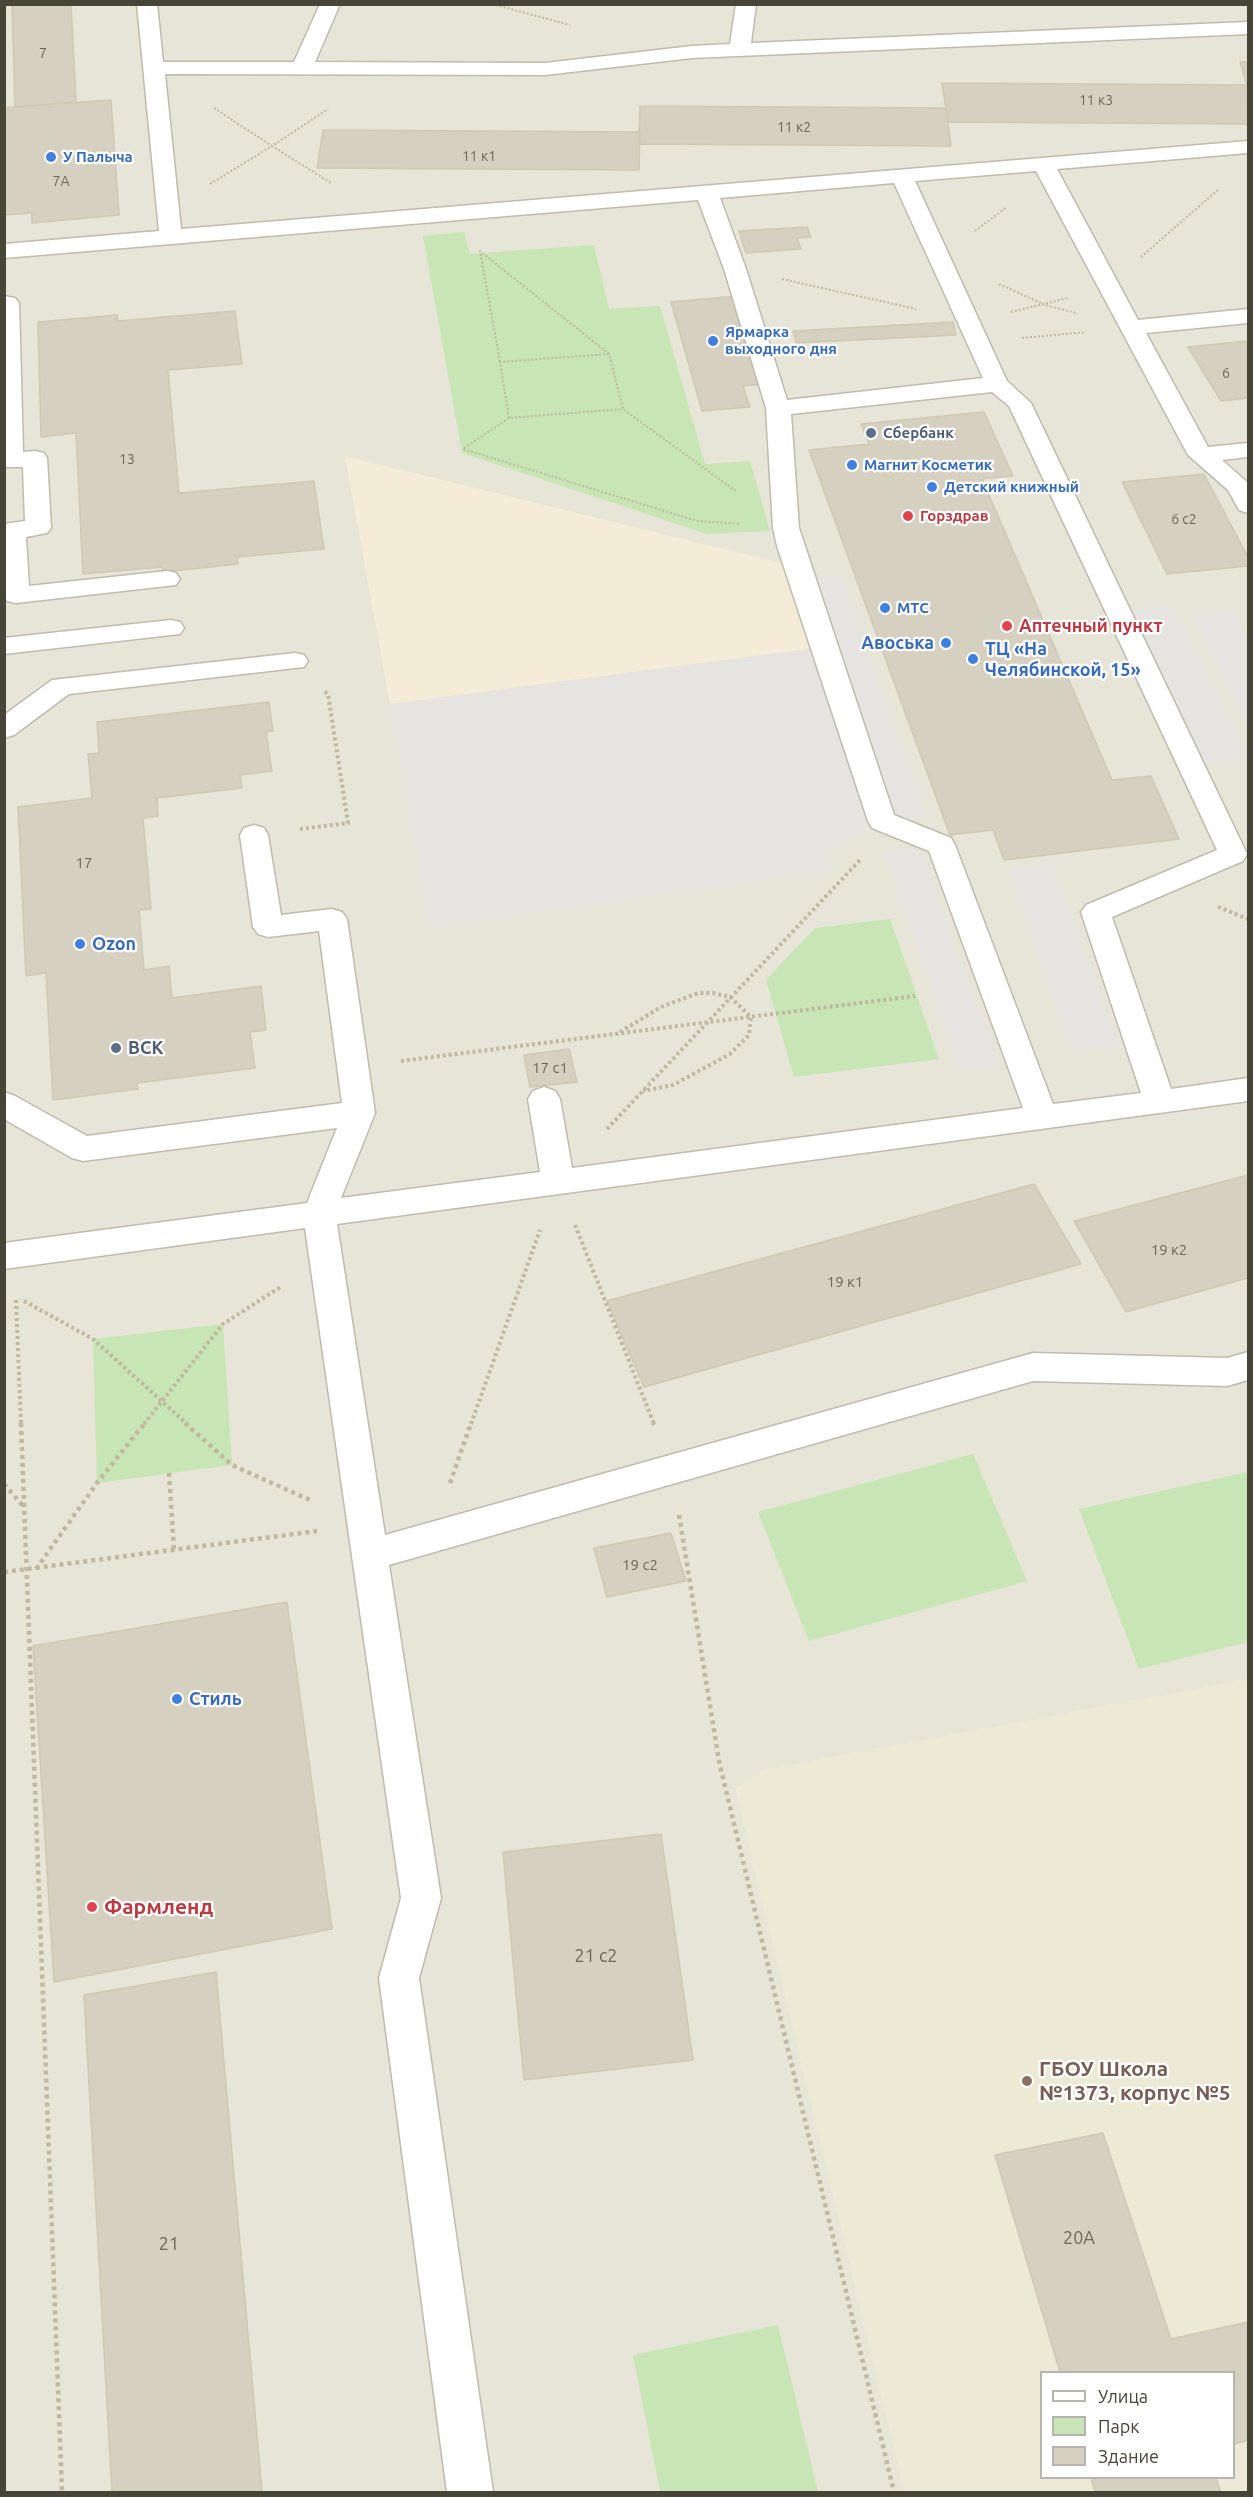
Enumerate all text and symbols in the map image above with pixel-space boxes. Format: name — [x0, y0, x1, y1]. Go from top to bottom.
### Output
house number: 7 — [39, 45, 47, 61]
house number: 11 к3 — [1079, 92, 1113, 108]
house number: 11 к2 — [777, 119, 811, 135]
place label: У Палыча — [63, 148, 133, 166]
house number: 11 к1 — [462, 148, 496, 164]
marker: У Палыча — [44, 150, 58, 164]
house number: 7А — [53, 173, 69, 189]
place label: Ярмарка выходного дня — [725, 323, 837, 358]
marker: Ярмарка выходного дня — [706, 334, 720, 348]
house number: 6 — [1222, 365, 1230, 381]
place label: Сбербанк — [883, 424, 954, 442]
marker: Сбербанк — [864, 426, 878, 440]
house number: 13 — [119, 451, 135, 467]
place label: Магнит Косметик — [864, 456, 992, 474]
marker: Магнит Косметик — [845, 458, 859, 472]
place label: Детский книжный — [944, 478, 1079, 496]
marker: Детский книжный — [925, 480, 939, 494]
place label: Горздрав — [920, 507, 988, 525]
marker: Горздрав — [901, 509, 915, 523]
house number: 6 с2 — [1171, 511, 1197, 527]
place label: МТС — [897, 599, 929, 617]
marker: МТС — [878, 601, 892, 615]
place label: Аптечный пункт — [1019, 615, 1162, 637]
marker: Аптечный пункт — [1000, 619, 1014, 633]
place label: Авоська — [861, 632, 934, 654]
marker: Авоська — [939, 636, 953, 650]
place label: ТЦ «На Челябинской, 15» — [985, 638, 1141, 680]
marker: ТЦ «На Челябинской, 15» — [966, 652, 980, 666]
house number: 17 — [76, 854, 92, 872]
place label: Ozon — [92, 933, 136, 955]
marker: Ozon — [73, 937, 87, 951]
place label: ВСК — [128, 1037, 163, 1059]
marker: ВСК — [109, 1041, 123, 1055]
house number: 17 с1 — [532, 1059, 568, 1077]
house number: 19 к2 — [1151, 1241, 1187, 1259]
house number: 19 к1 — [827, 1273, 863, 1291]
house number: 19 с2 — [622, 1556, 658, 1574]
place label: Стиль — [189, 1688, 242, 1710]
marker: Стиль — [170, 1692, 184, 1706]
place label: Фармленд — [104, 1894, 213, 1920]
marker: Фармленд — [85, 1900, 99, 1914]
house number: 21 с2 — [575, 1945, 617, 1967]
place label: ГБОУ Школа №1373, корпус №5 — [1039, 2056, 1230, 2106]
marker: ГБОУ Школа №1373, корпус №5 — [1020, 2074, 1034, 2088]
house number: 20А — [1063, 2227, 1095, 2249]
house number: 21 — [159, 2233, 179, 2255]
legend — [1040, 2371, 1235, 2479]
text: Улица — [1098, 2386, 1148, 2406]
text: Парк — [1098, 2416, 1139, 2436]
text: Здание — [1098, 2446, 1159, 2466]

